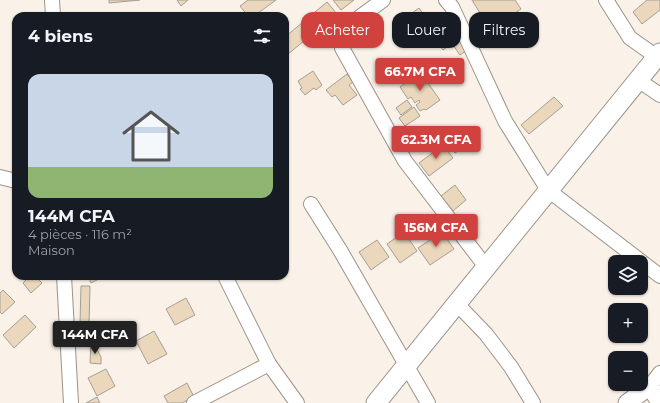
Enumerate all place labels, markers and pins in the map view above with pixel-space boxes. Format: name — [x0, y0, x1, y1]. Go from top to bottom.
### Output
pin: 66.7M CFA — [374, 58, 466, 92]
pin: 62.3M CFA — [390, 126, 482, 160]
pin: 156M CFA — [395, 214, 477, 248]
pin: 144M CFA — [54, 321, 136, 355]

